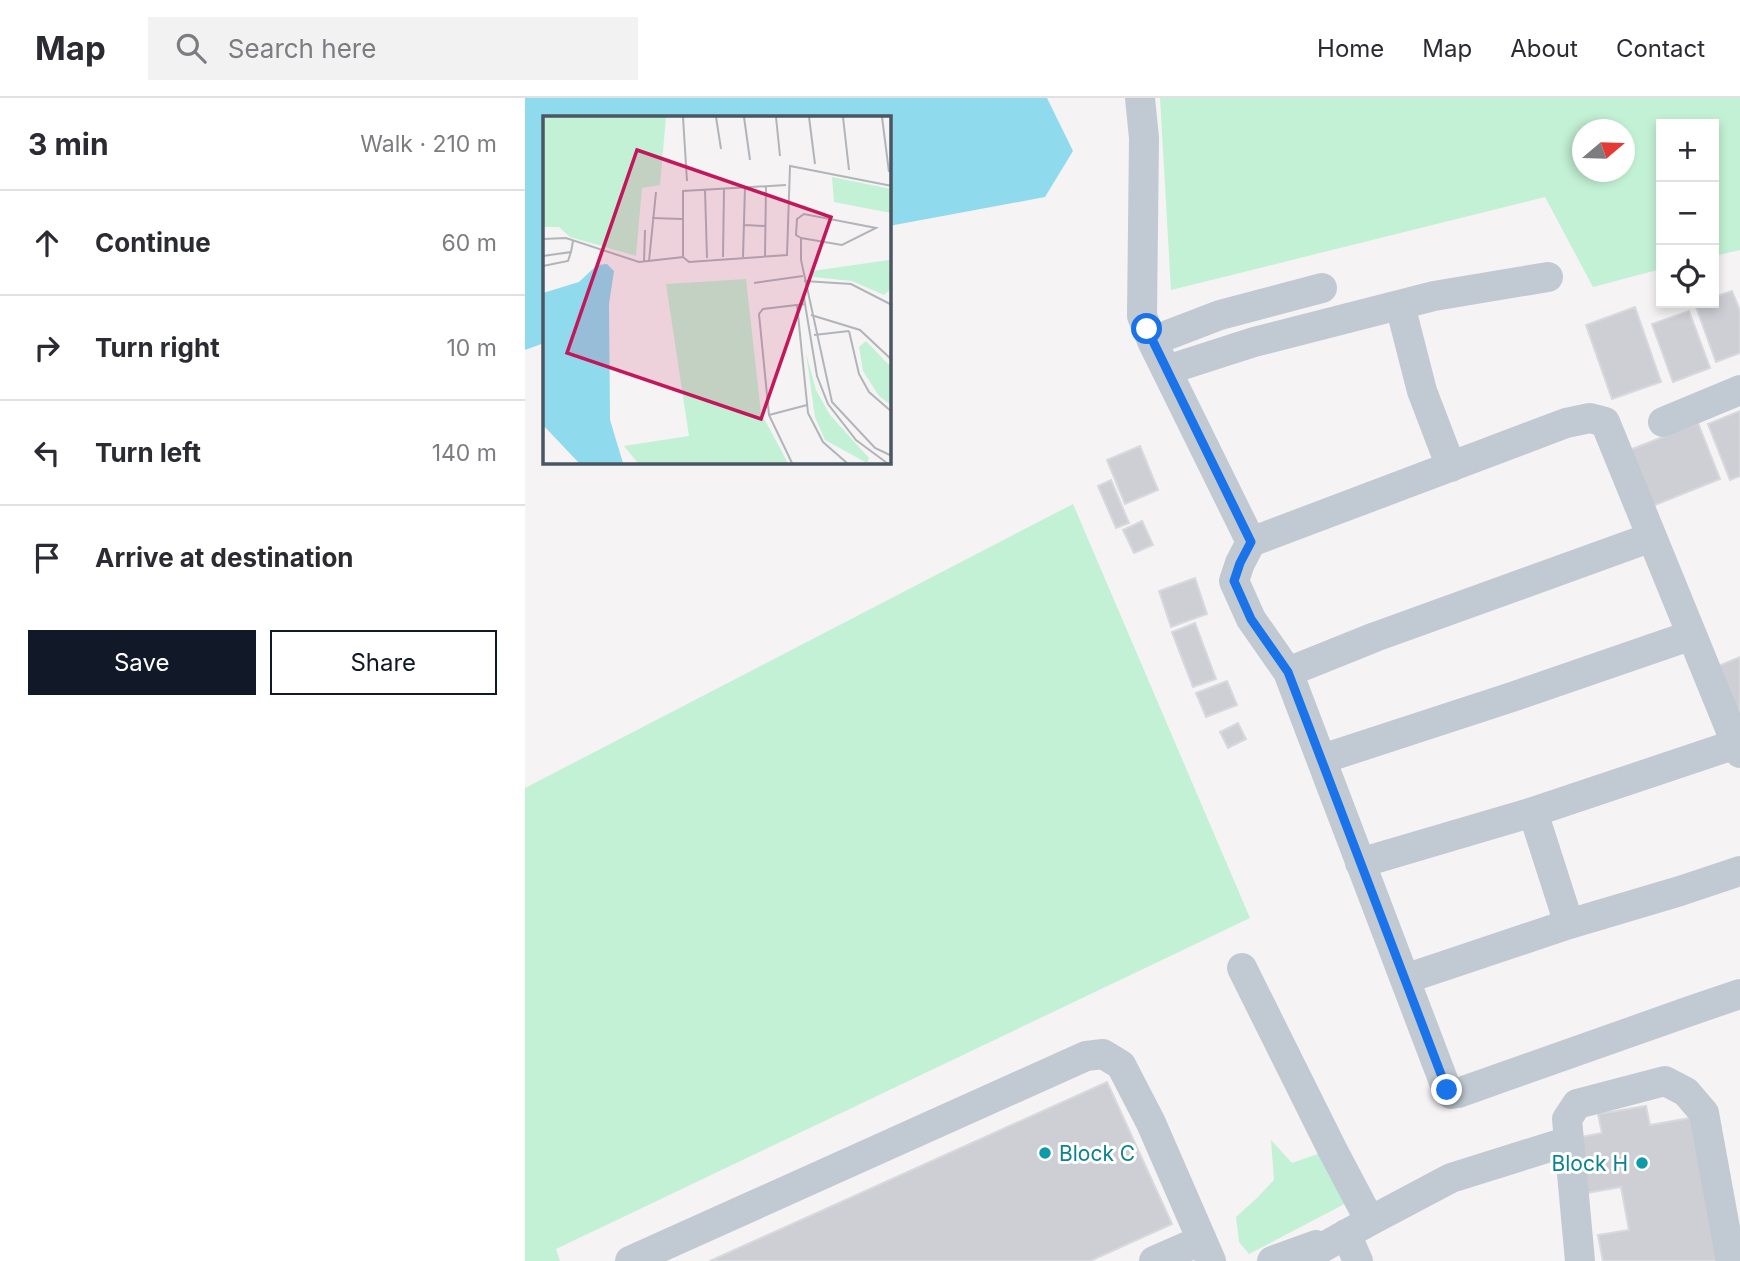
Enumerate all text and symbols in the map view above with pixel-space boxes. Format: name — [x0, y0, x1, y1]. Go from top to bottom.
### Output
search box — [148, 17, 638, 80]
text: Map — [35, 28, 106, 68]
icon: search — [172, 29, 210, 67]
text: Search here — [228, 33, 376, 64]
text: Home — [1317, 34, 1384, 63]
text: Map — [1422, 34, 1472, 63]
text: About — [1510, 34, 1578, 63]
text: Contact — [1616, 34, 1705, 63]
inset map — [543, 116, 891, 464]
north arrow — [1572, 119, 1635, 182]
map controls — [1656, 119, 1719, 308]
button: + — [1656, 119, 1719, 182]
text: 3 min — [28, 126, 109, 162]
text: Walk · 210 m — [360, 130, 497, 158]
button: − — [1656, 182, 1719, 245]
icon: ahead — [28, 224, 66, 262]
text: Continue — [95, 227, 211, 258]
text: 60 m — [442, 229, 497, 257]
button: locate — [1656, 245, 1719, 308]
route start — [1131, 313, 1162, 344]
icon: right — [28, 329, 66, 367]
text: Turn right — [95, 332, 220, 363]
text: 10 m — [447, 334, 497, 362]
icon: left — [28, 434, 66, 472]
text: Turn left — [95, 437, 201, 468]
text: 140 m — [432, 439, 497, 467]
icon: arrive — [28, 539, 66, 577]
text: Arrive at destination — [95, 542, 354, 573]
button: Save — [28, 630, 256, 695]
button: Share — [270, 630, 497, 695]
route end — [1431, 1074, 1462, 1105]
place label: Block C — [1059, 1141, 1135, 1166]
marker: Block C — [1037, 1145, 1053, 1161]
place label: Block H — [1552, 1151, 1628, 1176]
marker: Block H — [1634, 1155, 1650, 1171]

